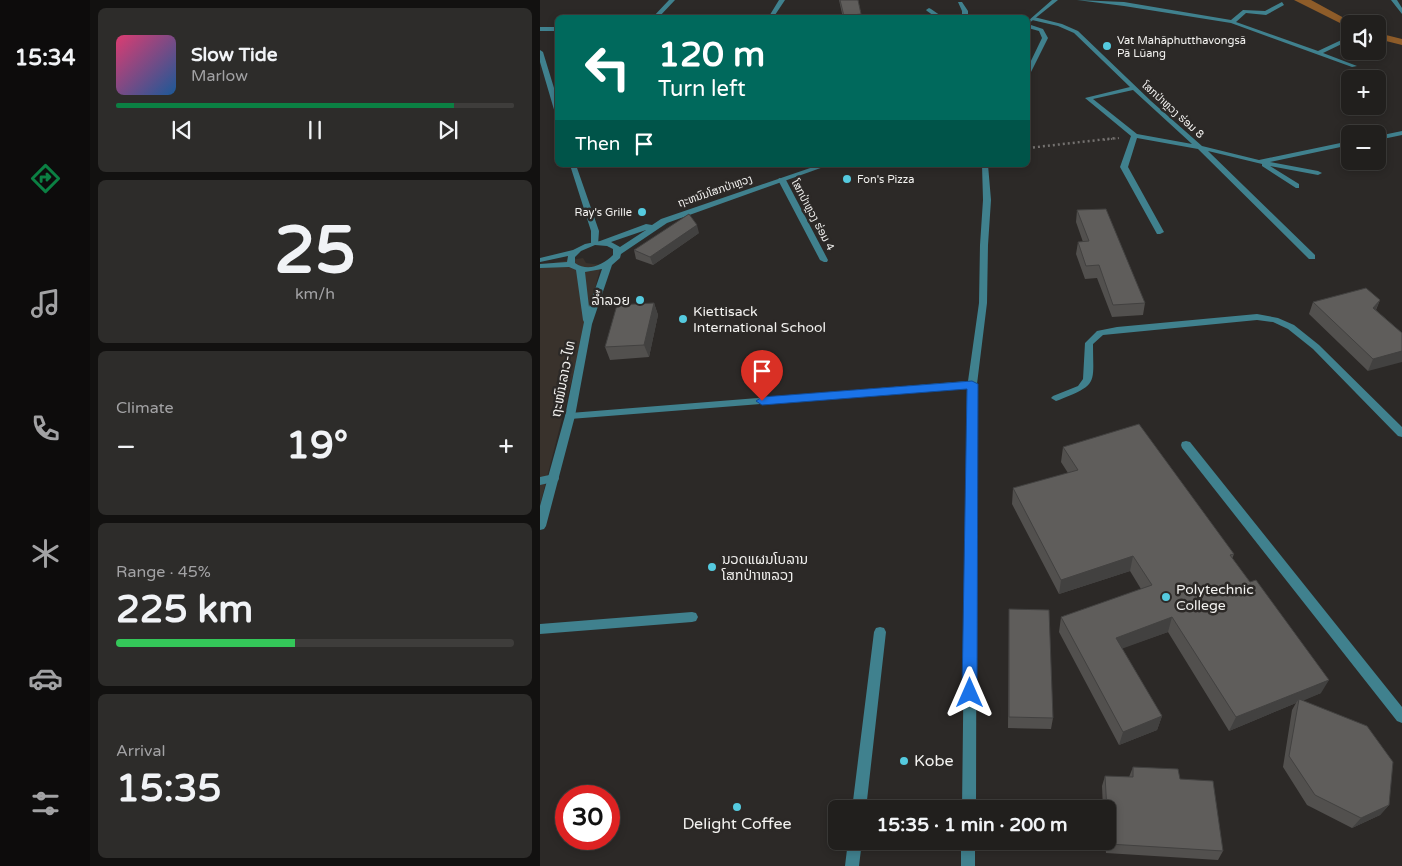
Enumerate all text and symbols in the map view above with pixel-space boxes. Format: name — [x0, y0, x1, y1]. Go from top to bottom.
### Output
map controls — [1341, 15, 1386, 170]
button: sound — [1341, 15, 1386, 60]
text: 120 m — [658, 34, 765, 76]
place label: Vat Mahāphutthavongsā Pā Lūang — [1117, 34, 1246, 60]
icon: left — [575, 35, 640, 100]
marker: Vat Mahāphutthavongsā Pā Lūang — [1101, 40, 1113, 52]
text: Slow Tide — [191, 44, 278, 66]
text: 15:34 — [15, 45, 75, 71]
text: Marlow — [191, 66, 248, 86]
button: + — [1341, 70, 1386, 115]
text: Turn left — [658, 76, 746, 102]
street label: ໂສກປ່າຫຼວງ ຮ່ອມ 8 — [1139, 78, 1207, 141]
icon: previous — [168, 116, 196, 144]
icon: pause — [301, 116, 329, 144]
icon: next — [434, 116, 462, 144]
button: − — [1341, 125, 1386, 170]
icon: arrive — [630, 130, 658, 158]
text: Then — [575, 133, 620, 155]
icon: directions — [28, 161, 63, 196]
street label: ຖະຫນົນໂສກປ່າຫຼວງ — [676, 172, 754, 210]
marker: Fon's Pizza — [841, 173, 853, 185]
place label: Fon's Pizza — [857, 173, 914, 186]
street label: ໂສກປ່າຫຼວງ ຮ່ອມ 4 — [788, 176, 837, 253]
place label: Ray's Grille — [575, 206, 632, 219]
marker: Ray's Grille — [636, 206, 648, 218]
text: 25 — [274, 212, 356, 291]
text: km/h — [295, 284, 335, 304]
icon: music — [28, 286, 63, 321]
place label: ລ້ຳລວຍ — [591, 290, 630, 309]
marker: ລ້ຳລວຍ — [634, 294, 646, 306]
place label: Kiettisack International School — [693, 303, 826, 336]
marker: Kiettisack International School — [677, 313, 689, 325]
street label: ຖະໜົນລາວ-ໄທ — [547, 339, 579, 419]
pin — [741, 350, 783, 401]
icon: arrive — [748, 357, 776, 385]
text: Climate — [116, 398, 174, 418]
icon: phone — [28, 411, 63, 446]
text: 19° — [286, 423, 348, 469]
text: − — [116, 430, 136, 464]
text: + — [498, 430, 514, 464]
icon: climate — [28, 536, 63, 571]
place label: ນວດແຜນໂບລານ ໂສກປ່າາຫລວງ — [721, 551, 808, 584]
marker: ນວດແຜນໂບລານ ໂສກປ່າາຫລວງ — [706, 561, 718, 573]
text: Range · 45% — [116, 562, 211, 582]
place label: Polytechnic College — [1176, 581, 1254, 614]
text: 225 km — [116, 587, 253, 633]
marker: Polytechnic College — [1160, 591, 1172, 603]
icon: car — [28, 661, 63, 696]
position arrow — [943, 666, 995, 718]
text: Arrival — [116, 741, 165, 761]
place label: Kobe — [914, 751, 954, 771]
marker: Kobe — [898, 755, 910, 767]
text: 15:35 — [116, 766, 221, 812]
speed limit sign: 30 — [555, 785, 620, 850]
icon: filters — [28, 786, 63, 821]
marker: Delight Coffee — [731, 801, 743, 813]
place label: Delight Coffee — [682, 814, 792, 834]
text: 15:35 · 1 min · 200 m — [876, 814, 1068, 836]

